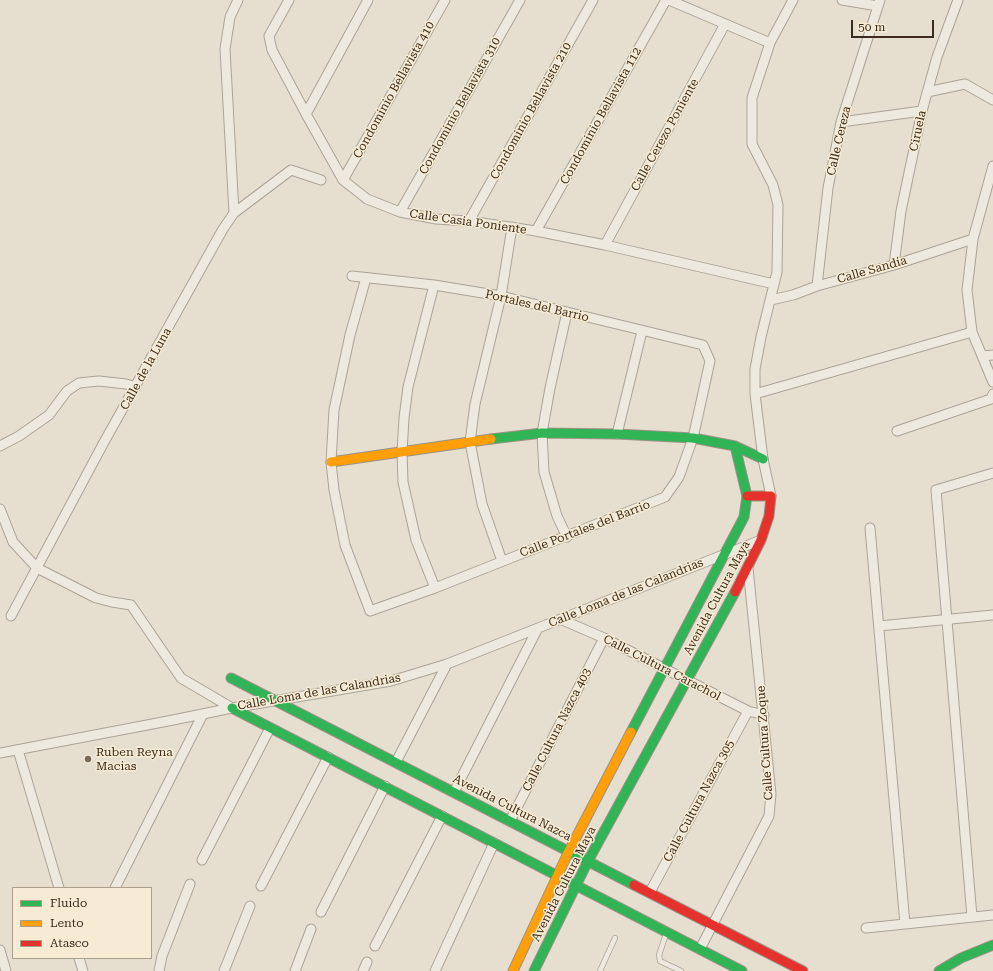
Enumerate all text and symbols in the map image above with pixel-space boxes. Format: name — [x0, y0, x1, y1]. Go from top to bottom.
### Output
scale bar — [853, 12, 936, 38]
street label: Condominio Bellavista 410 — [350, 19, 438, 161]
text: 50 m — [858, 20, 885, 34]
street label: Condominio Bellavista 310 — [416, 35, 504, 177]
street label: Condominio Bellavista 210 — [487, 40, 575, 182]
street label: Condominio Bellavista 112 — [557, 45, 645, 187]
street label: Calle Cerezo Poniente — [628, 76, 702, 194]
street label: Calle Cereza — [824, 105, 854, 177]
street label: Ciruela — [907, 109, 929, 153]
street label: Calle Casia Poniente — [409, 207, 527, 237]
street label: Calle Sandía — [835, 253, 909, 287]
street label: Portales del Barrio — [484, 287, 590, 325]
street label: Calle de la Luna — [117, 325, 175, 413]
street label: Calle Portales del Barrio — [518, 497, 652, 561]
street label: Avenida Cultura Maya — [681, 538, 753, 658]
street label: Calle Loma de las Calandrias — [547, 555, 705, 631]
street label: Calle Cultura Carachol — [601, 632, 723, 704]
street label: Calle Cultura Nazca 403 — [520, 666, 594, 794]
street label: Calle Loma de las Calandrias — [236, 671, 402, 713]
street label: Calle Cultura Zoque — [754, 685, 776, 801]
street label: Calle Cultura Nazca 305 — [661, 737, 737, 865]
place label: Ruben Reyna Macias — [96, 745, 173, 773]
marker: Ruben Reyna Macias — [83, 754, 93, 764]
street label: Avenida Cultura Nazca — [450, 772, 574, 844]
street label: Avenida Cultura Maya — [529, 824, 599, 944]
legend — [12, 887, 152, 959]
text: Fluido — [50, 896, 87, 910]
text: Lento — [50, 916, 84, 930]
text: Atasco — [50, 936, 89, 950]

